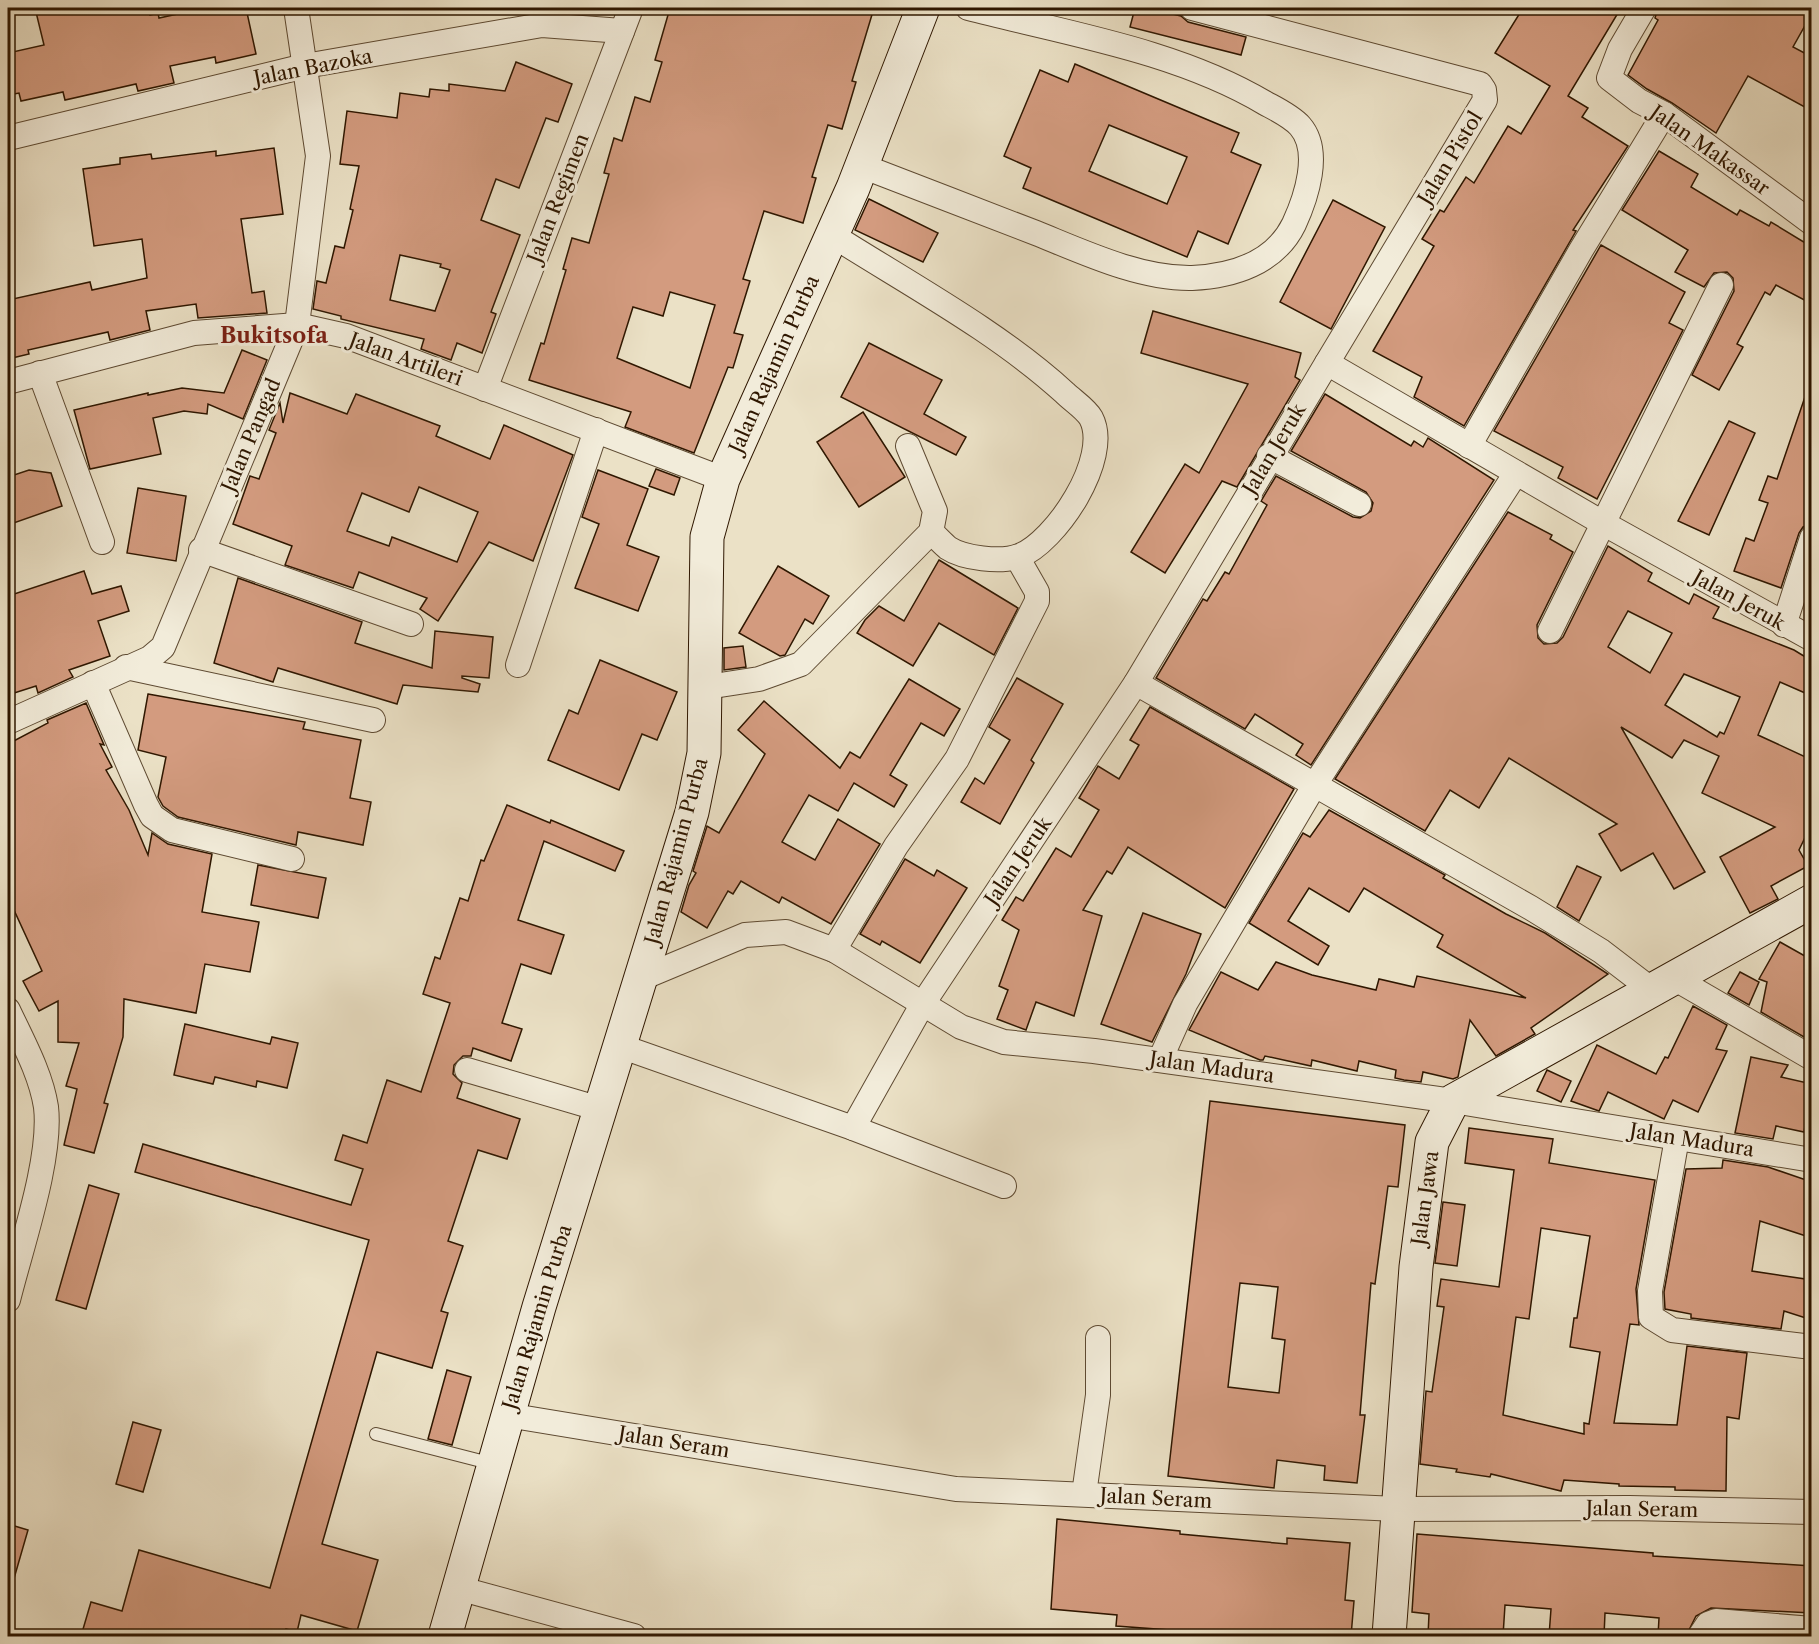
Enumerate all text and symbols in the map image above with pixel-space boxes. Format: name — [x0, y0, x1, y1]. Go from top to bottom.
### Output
street label: Jalan Bazoka — [249, 44, 375, 91]
street label: Jalan Makassar — [1643, 98, 1775, 200]
street label: Jalan Pistol — [1411, 107, 1487, 212]
street label: Jalan Regimen — [521, 130, 594, 269]
street label: Jalan Rajamin Purba — [723, 271, 824, 459]
district label: Bukitsofa — [220, 322, 328, 349]
street label: Jalan Artileri — [343, 326, 466, 391]
street label: Jalan Pangad — [215, 375, 286, 498]
street label: Jalan Jeruk — [1236, 398, 1311, 501]
street label: Jalan Jeruk — [1686, 563, 1791, 636]
street label: Jalan Rajamin Purba — [639, 755, 713, 950]
street label: Jalan Jeruk — [978, 811, 1057, 912]
street label: Jalan Madura — [1145, 1046, 1276, 1088]
street label: Jalan Madura — [1625, 1118, 1756, 1162]
street label: Jalan Jawa — [1406, 1149, 1444, 1250]
street label: Jalan Rajamin Purba — [497, 1221, 577, 1415]
street label: Jalan Seram — [614, 1421, 732, 1463]
street label: Jalan Seram — [1096, 1483, 1213, 1513]
street label: Jalan Seram — [1583, 1496, 1699, 1522]

